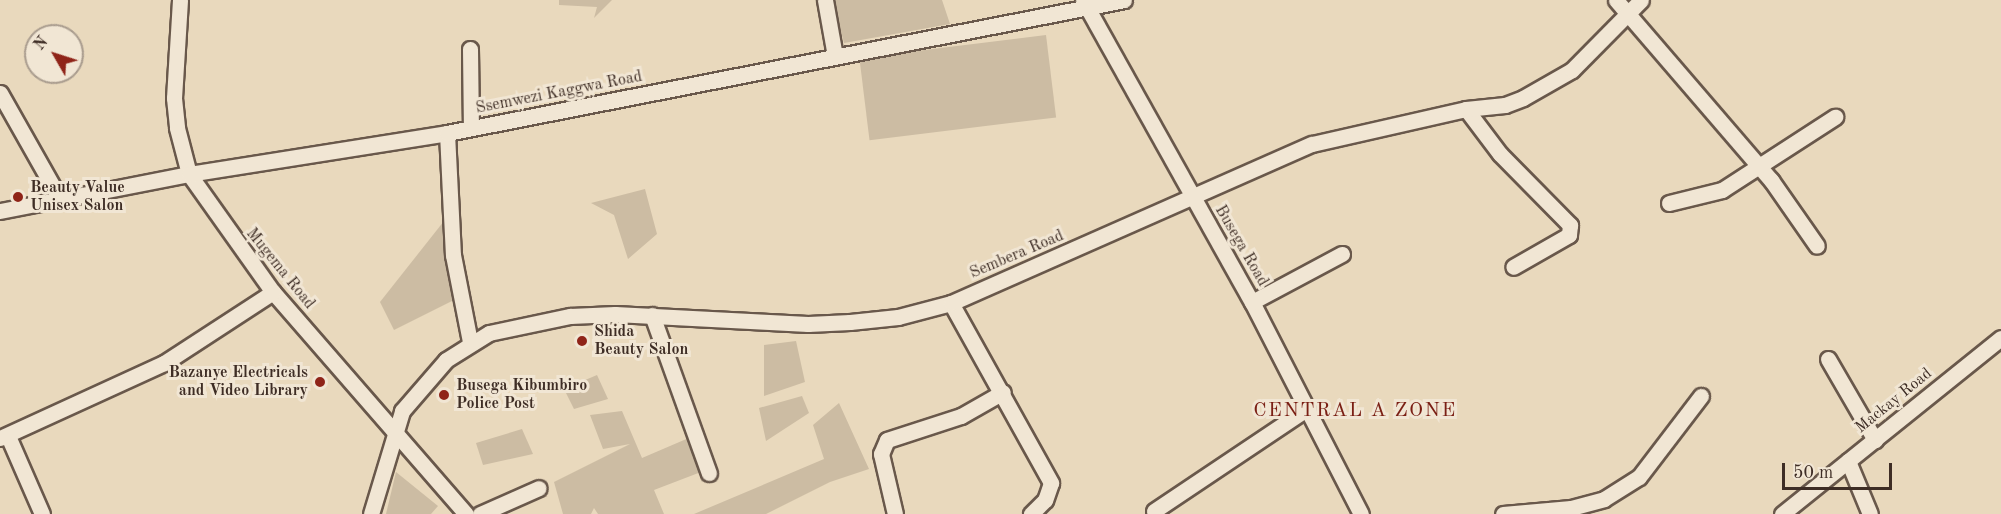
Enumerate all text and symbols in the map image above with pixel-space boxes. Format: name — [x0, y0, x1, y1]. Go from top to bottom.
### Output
north arrow — [24, 24, 84, 84]
text: N — [31, 34, 52, 54]
street label: Ssemwezi Kaggwa Road — [474, 67, 644, 119]
place label: Beauty Value Unisex Salon — [30, 178, 125, 216]
marker: Beauty Value Unisex Salon — [11, 190, 25, 204]
street label: Busega Road — [1210, 202, 1272, 290]
street label: Mugema Road — [241, 225, 319, 313]
street label: Sembera Road — [967, 227, 1067, 283]
place label: Shida Beauty Salon — [594, 322, 688, 360]
marker: Shida Beauty Salon — [575, 334, 589, 348]
place label: Bazanye Electricals and Video Library — [169, 363, 308, 401]
street label: Mackay Road — [1852, 364, 1936, 438]
marker: Bazanye Electricals and Video Library — [313, 375, 327, 389]
place label: Busega Kibumbiro Police Post — [456, 376, 587, 414]
marker: Busega Kibumbiro Police Post — [437, 388, 451, 402]
district label: CENTRAL A ZONE — [1253, 399, 1457, 423]
scale bar — [1785, 451, 1894, 489]
text: 50 m — [1793, 464, 1833, 482]

